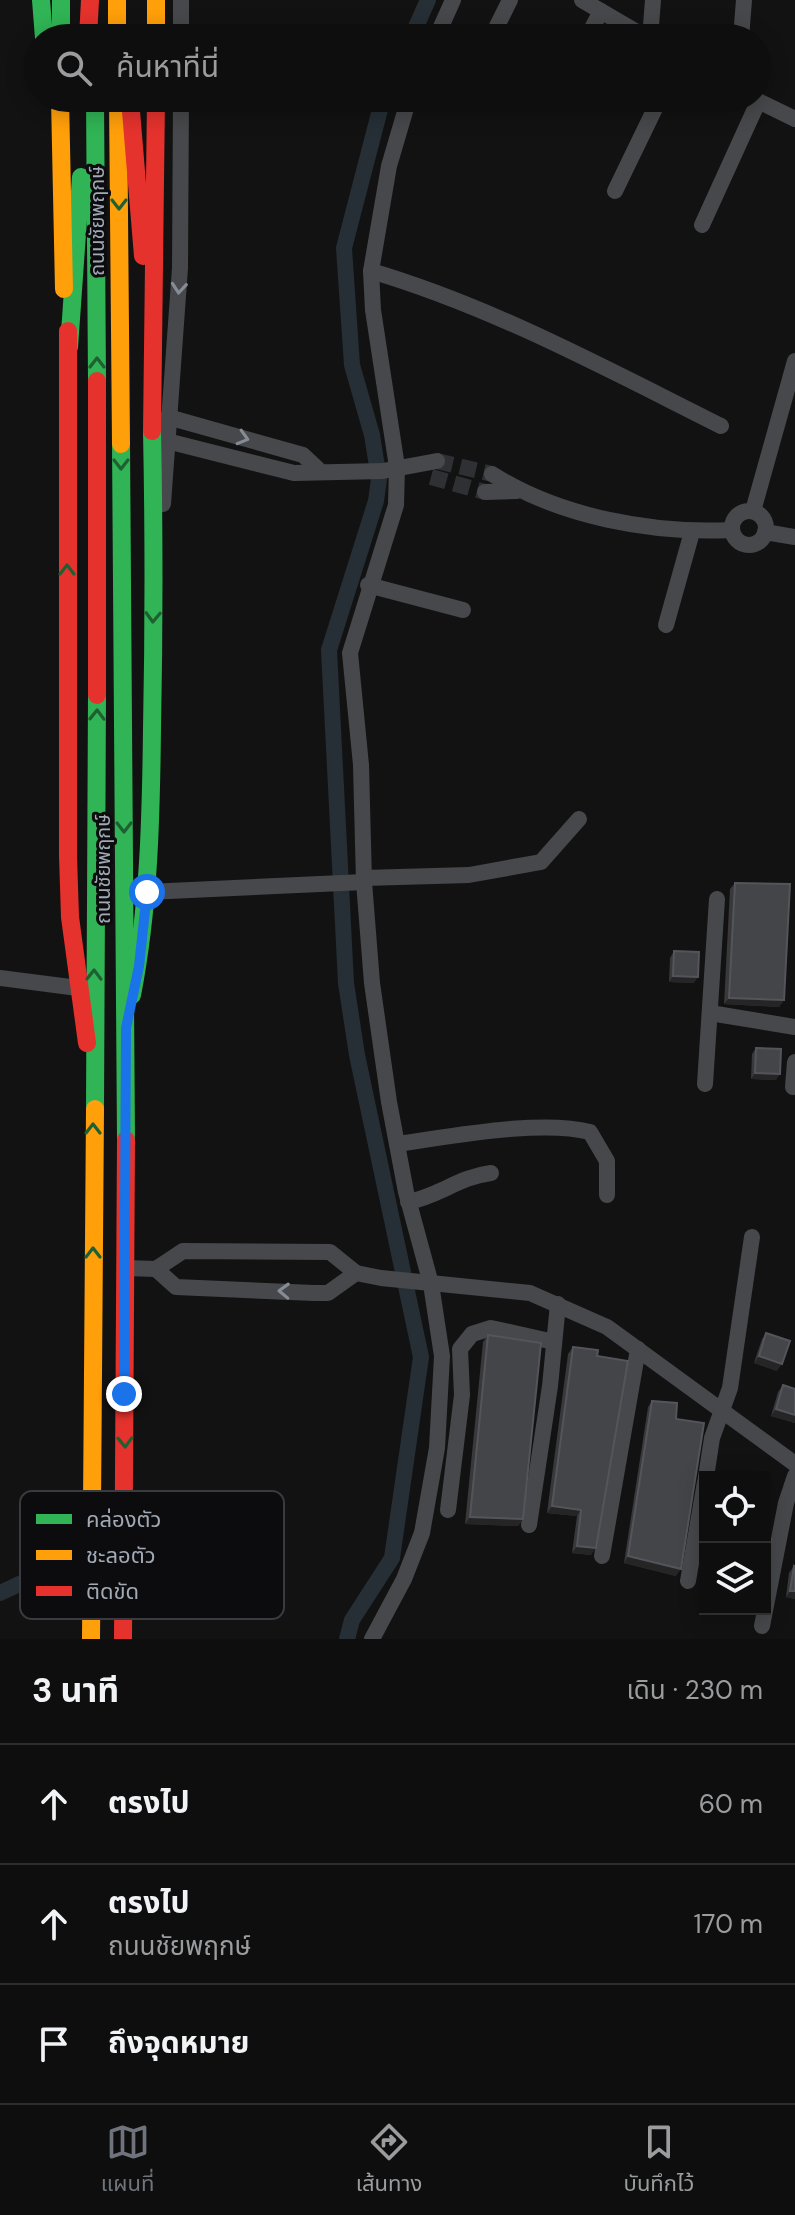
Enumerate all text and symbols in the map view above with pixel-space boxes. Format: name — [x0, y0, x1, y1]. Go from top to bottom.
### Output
search box — [24, 24, 771, 112]
icon: search — [52, 46, 96, 90]
text: ค้นหาที่นี่ — [116, 47, 219, 86]
street label: ถนนชัยพฤกษ์ — [84, 166, 110, 276]
one-way arrow — [110, 198, 128, 211]
one-way arrow — [170, 282, 187, 295]
one-way arrow — [88, 356, 106, 369]
one-way arrow — [236, 429, 250, 445]
one-way arrow — [112, 458, 130, 471]
one-way arrow — [59, 563, 76, 576]
one-way arrow — [145, 611, 162, 624]
one-way arrow — [88, 708, 106, 721]
street label: ถนนชัยพฤกษ์ — [90, 814, 116, 924]
one-way arrow — [115, 821, 133, 834]
route start — [129, 874, 165, 910]
one-way arrow — [85, 968, 103, 981]
one-way arrow — [84, 1122, 102, 1135]
one-way arrow — [84, 1246, 102, 1259]
one-way arrow — [277, 1283, 290, 1300]
route end — [106, 1376, 142, 1412]
one-way arrow — [116, 1436, 134, 1449]
map controls — [699, 1471, 771, 1615]
button: locate — [699, 1471, 771, 1543]
legend — [20, 1491, 284, 1619]
text: คล่องตัว — [86, 1505, 161, 1534]
text: ชะลอตัว — [86, 1541, 156, 1570]
button: layers — [699, 1543, 771, 1615]
text: ติดขัด — [86, 1577, 139, 1606]
text: 3 นาที — [32, 1668, 119, 1713]
text: เดิน · 230 m — [626, 1673, 763, 1707]
icon: ahead — [32, 1782, 76, 1826]
text: ตรงไป — [108, 1783, 190, 1822]
text: 60 m — [699, 1787, 763, 1821]
text: ตรงไป — [108, 1883, 190, 1922]
icon: ahead — [32, 1902, 76, 1946]
text: 170 m — [694, 1907, 763, 1941]
text: ถนนชัยพฤกษ์ — [108, 1929, 251, 1963]
icon: arrive — [32, 2022, 76, 2066]
text: ถึงจุดหมาย — [108, 2023, 249, 2062]
tab: แผนที่ — [101, 2120, 154, 2201]
tab: เส้นทาง — [356, 2120, 422, 2201]
tab: บันทึกไว้ — [624, 2120, 694, 2201]

